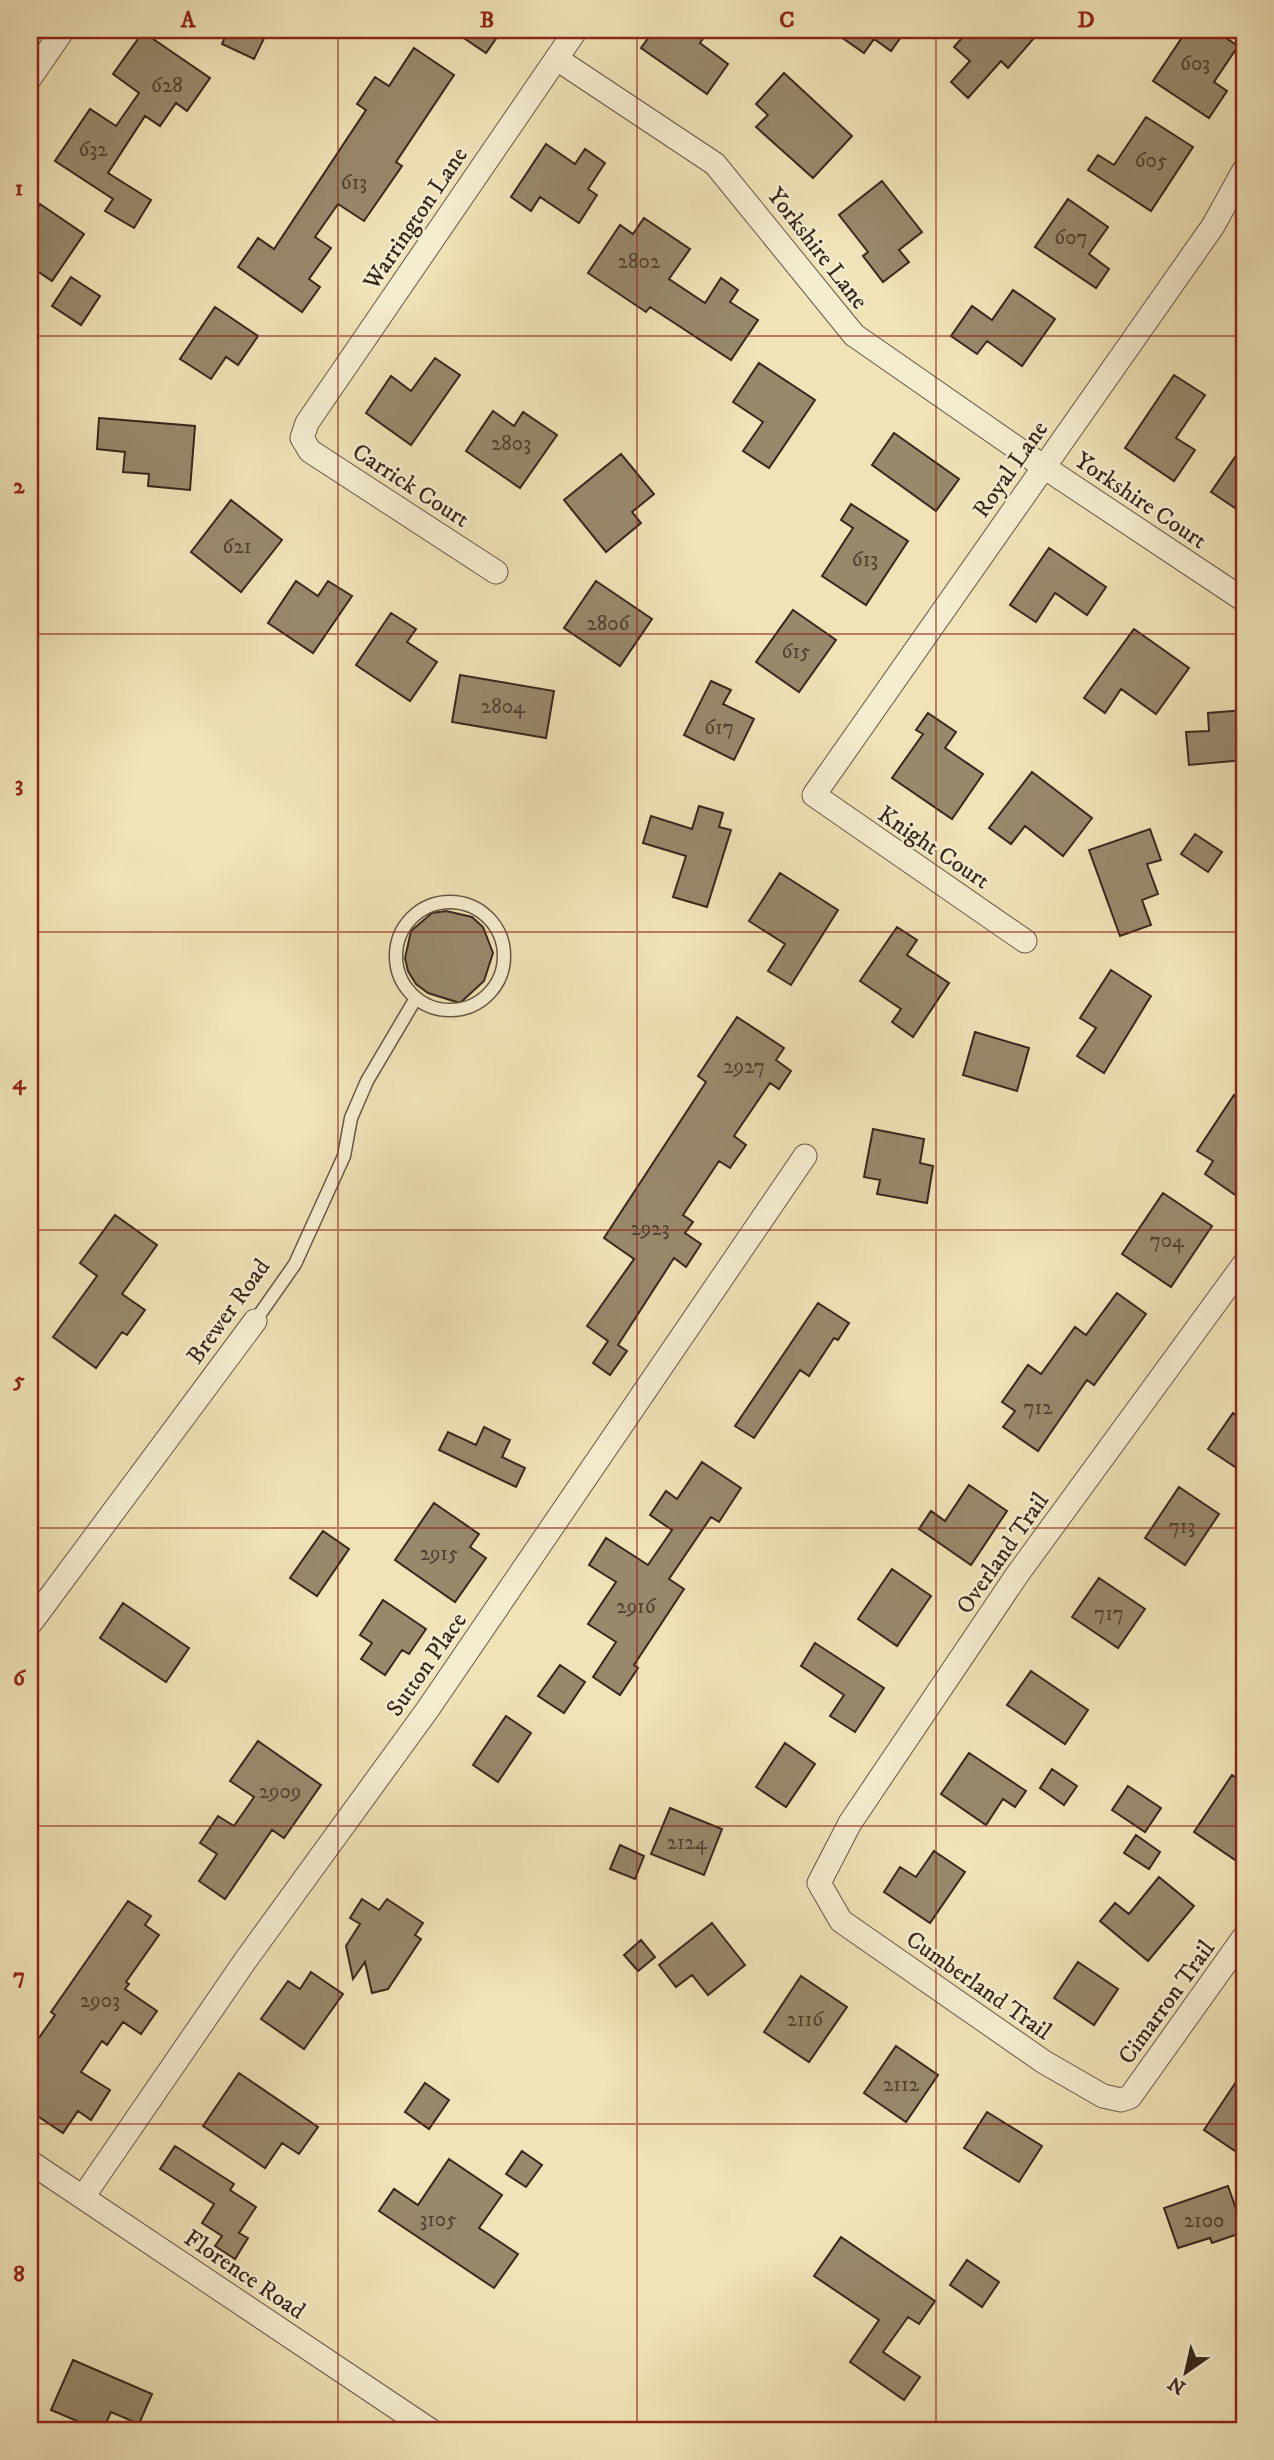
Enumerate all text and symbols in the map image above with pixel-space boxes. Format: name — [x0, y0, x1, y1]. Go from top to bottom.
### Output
text: A — [180, 6, 197, 35]
text: B — [480, 6, 494, 35]
text: C — [779, 6, 795, 35]
text: D — [1077, 6, 1095, 35]
house number: 603 — [1180, 51, 1210, 77]
house number: 628 — [151, 73, 183, 99]
house number: 632 — [78, 137, 108, 163]
street label: Warrington Lane — [356, 141, 475, 297]
house number: 605 — [1135, 148, 1167, 174]
house number: 613 — [341, 170, 367, 196]
text: 1 — [15, 174, 23, 203]
street label: Yorkshire Lane — [760, 182, 874, 316]
house number: 607 — [1054, 225, 1088, 251]
house number: 2802 — [618, 249, 661, 275]
street label: Royal Lane — [967, 415, 1055, 524]
house number: 2803 — [491, 431, 531, 457]
street label: Carrick Court — [346, 437, 475, 535]
street label: Yorkshire Court — [1069, 446, 1212, 556]
text: 2 — [13, 472, 25, 501]
house number: 621 — [223, 534, 251, 560]
house number: 613 — [852, 547, 878, 573]
house number: 2806 — [586, 611, 631, 637]
house number: 615 — [782, 639, 810, 665]
house number: 2804 — [481, 694, 526, 720]
house number: 617 — [704, 715, 734, 741]
text: 3 — [15, 770, 23, 799]
street label: Knight Court — [872, 799, 995, 896]
house number: 2927 — [723, 1054, 765, 1080]
text: 4 — [12, 1068, 27, 1097]
house number: 2923 — [631, 1216, 669, 1242]
house number: 704 — [1150, 1228, 1185, 1254]
street label: Brewer Road — [181, 1253, 277, 1370]
text: 5 — [12, 1366, 25, 1395]
house number: 712 — [1023, 1395, 1053, 1421]
street label: Overland Trail — [950, 1486, 1056, 1620]
house number: 713 — [1169, 1514, 1195, 1540]
house number: 2915 — [420, 1541, 458, 1567]
house number: 2916 — [616, 1594, 657, 1620]
house number: 717 — [1094, 1601, 1124, 1627]
street label: Sutton Place — [380, 1607, 474, 1722]
text: 6 — [13, 1664, 27, 1693]
house number: 2909 — [259, 1779, 301, 1805]
house number: 2124 — [667, 1830, 708, 1856]
street label: Cumberland Trail — [900, 1925, 1058, 2048]
street label: Cimarron Trail — [1112, 1934, 1222, 2070]
text: 7 — [13, 1962, 25, 1991]
house number: 2903 — [80, 1988, 120, 2014]
house number: 2116 — [787, 2007, 824, 2033]
house number: 2112 — [883, 2072, 920, 2098]
house number: 3105 — [419, 2207, 457, 2233]
house number: 2100 — [1184, 2208, 1224, 2234]
street label: Florence Road — [178, 2223, 311, 2326]
text: 8 — [13, 2260, 25, 2289]
north arrow — [1152, 2338, 1222, 2408]
text: N — [1164, 2371, 1190, 2399]

